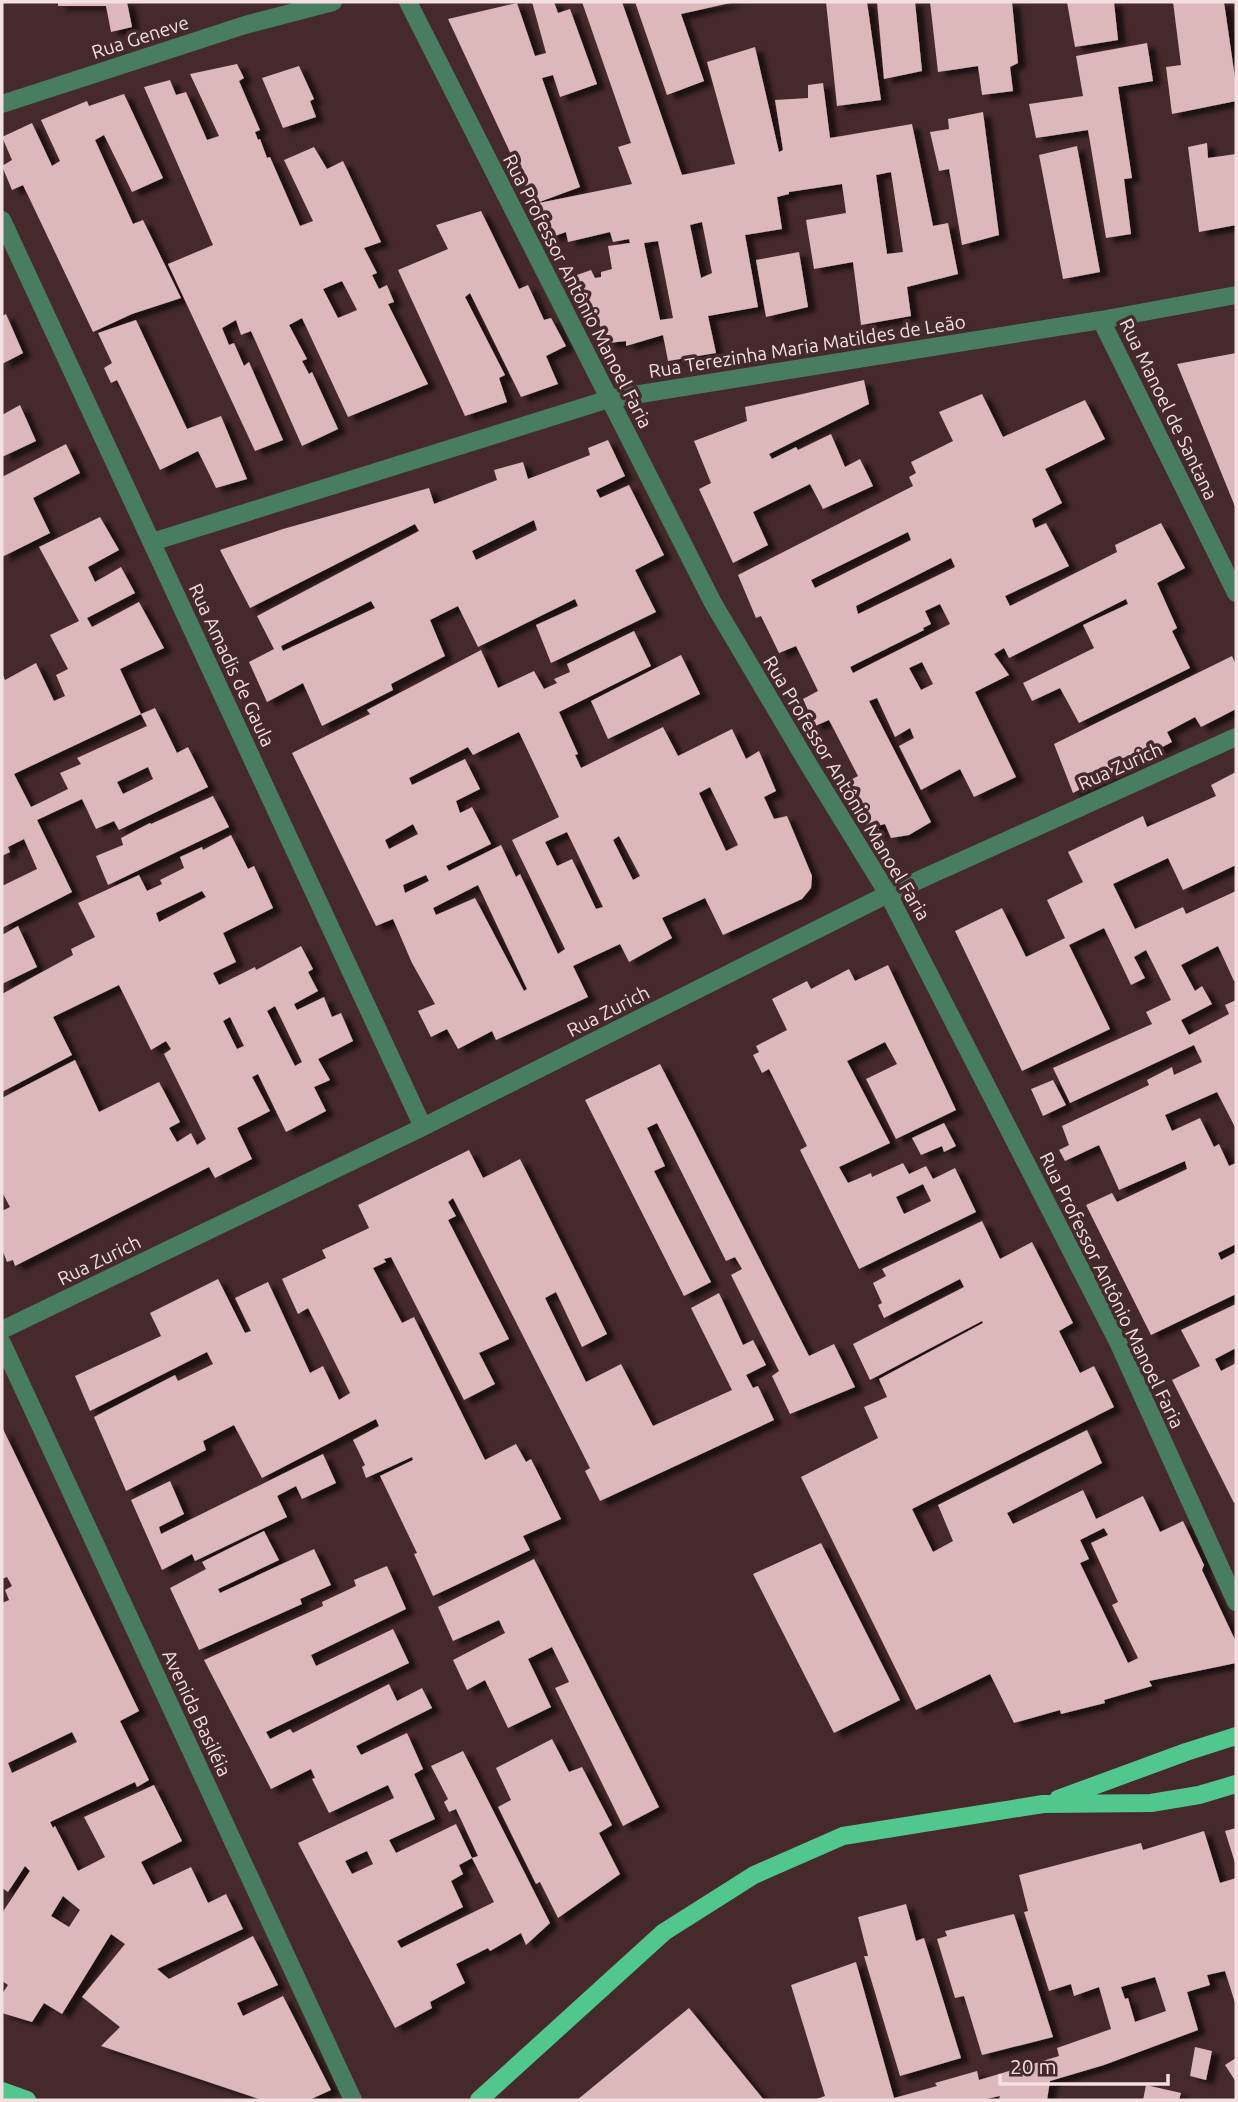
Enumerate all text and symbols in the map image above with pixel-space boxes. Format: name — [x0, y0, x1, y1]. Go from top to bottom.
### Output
street label: Rua Geneve — [89, 11, 191, 63]
street label: Rua Professor Antônio Manoel Faria — [499, 150, 657, 432]
street label: Rua Terezinha Maria Matildes de Leão — [647, 310, 967, 382]
street label: Rua Manoel de Santana — [1115, 315, 1223, 503]
street label: Rua Amadis de Gaula — [185, 580, 279, 750]
street label: Rua Professor Antônio Manoel Faria — [759, 652, 935, 924]
street label: Rua Zurich — [1075, 738, 1165, 794]
street label: Rua Zurich — [563, 981, 653, 1041]
street label: Rua Professor Antônio Manoel Faria — [1035, 1148, 1189, 1432]
street label: Rua Zurich — [54, 1230, 144, 1290]
street label: Avenida Basiléia — [158, 1646, 236, 1780]
scale bar — [1000, 2042, 1168, 2086]
text: 20 m — [1010, 2054, 1057, 2078]

